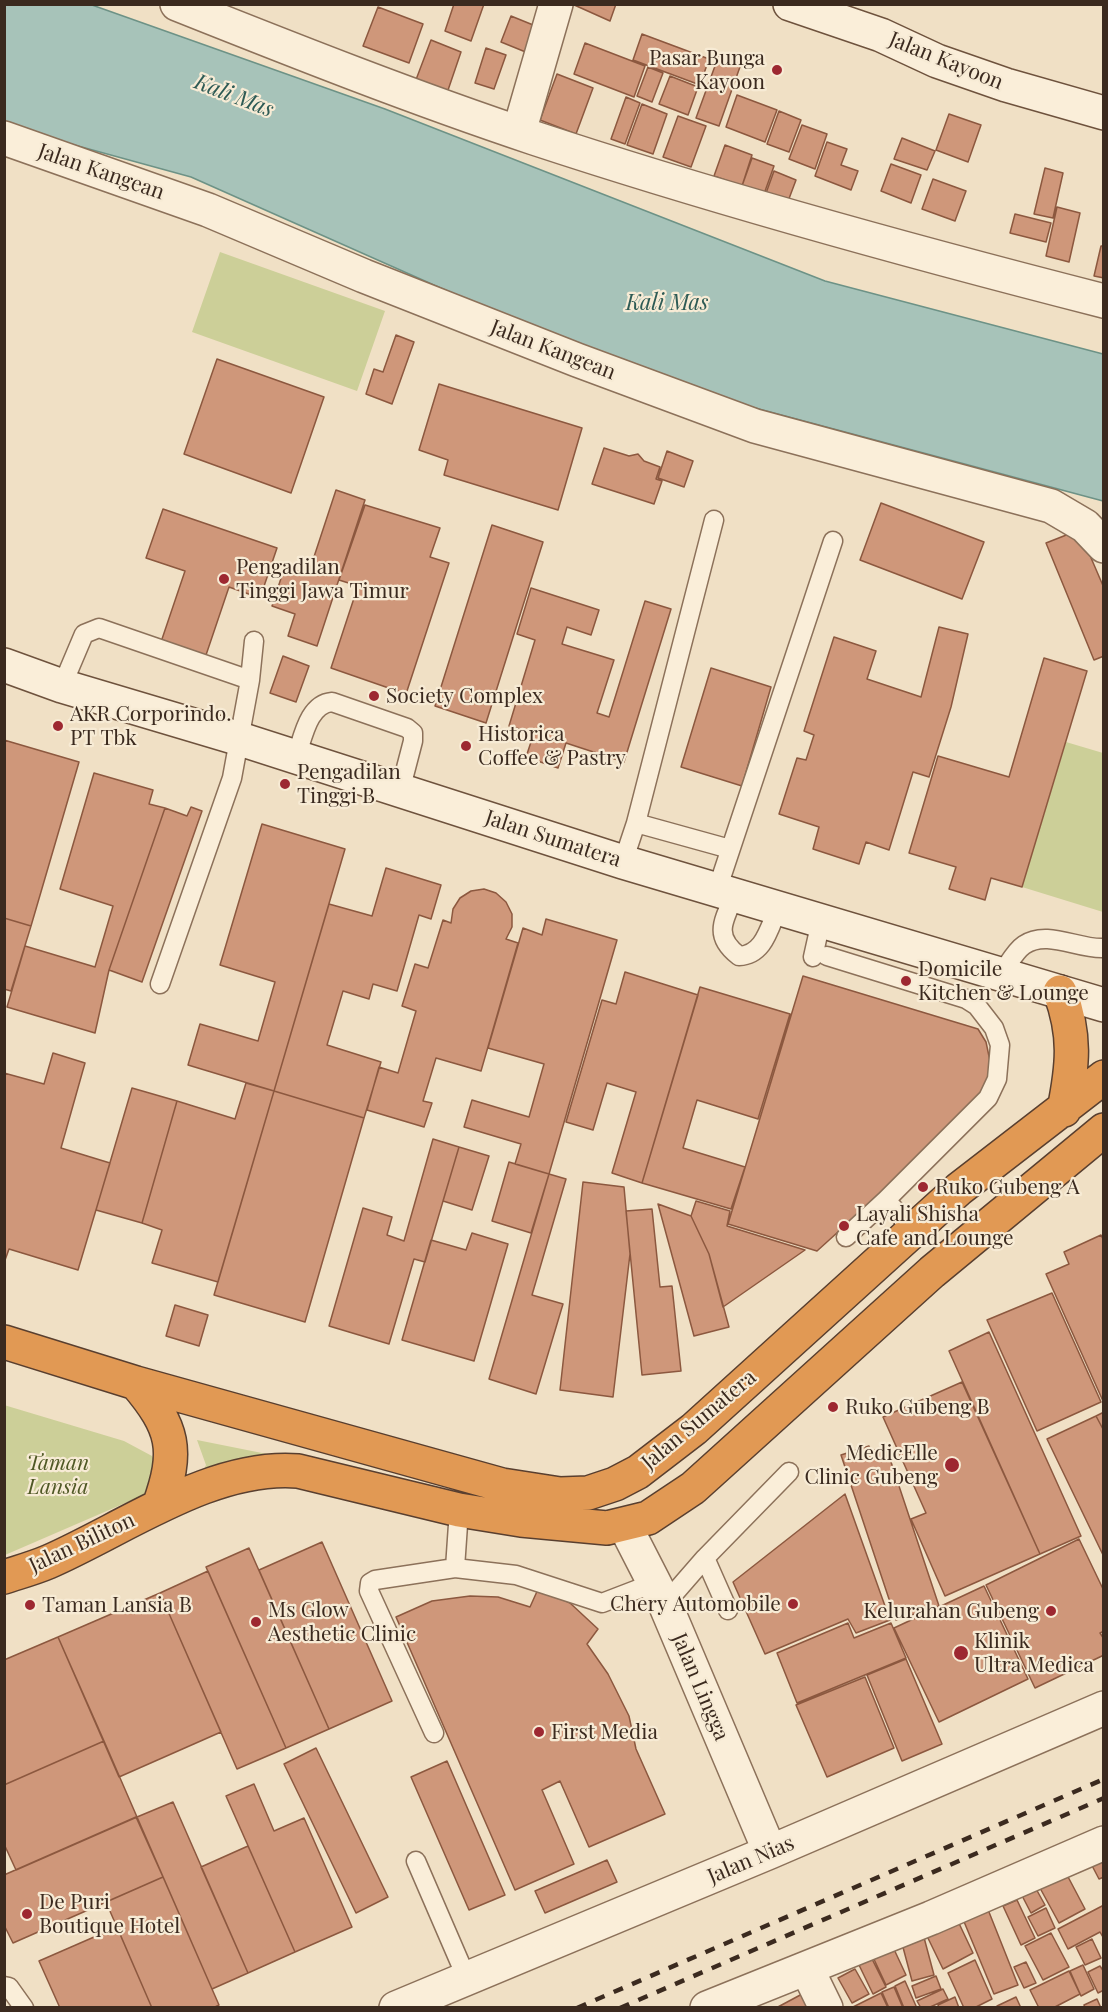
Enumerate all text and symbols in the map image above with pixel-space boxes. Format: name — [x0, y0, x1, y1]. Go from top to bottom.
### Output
street label: Jalan Kayoon — [885, 27, 1007, 95]
place label: Pasar Bunga Kayoon — [649, 45, 765, 95]
marker: Pasar Bunga Kayoon — [770, 63, 784, 77]
water label: Kali Mas — [191, 69, 277, 123]
street label: Jalan Kangean — [34, 139, 168, 205]
water label: Kali Mas — [626, 290, 708, 316]
street label: Jalan Kangean — [487, 315, 619, 385]
place label: Pengadilan Tinggi Jawa Timur — [236, 554, 409, 604]
marker: Pengadilan Tinggi Jawa Timur — [217, 572, 231, 586]
place label: Society Complex — [386, 683, 543, 709]
marker: Society Complex — [367, 689, 381, 703]
place label: AKR Corporindo. PT Tbk — [70, 701, 231, 751]
marker: AKR Corporindo. PT Tbk — [51, 719, 65, 733]
place label: Historica Coffee & Pastry — [478, 721, 626, 771]
marker: Historica Coffee & Pastry — [459, 739, 473, 753]
place label: Pengadilan Tinggi B — [297, 759, 401, 809]
marker: Pengadilan Tinggi B — [278, 777, 292, 791]
street label: Jalan Sumatera — [482, 805, 624, 873]
place label: Domicile Kitchen & Lounge — [918, 956, 1089, 1006]
marker: Domicile Kitchen & Lounge — [899, 974, 913, 988]
place label: Ruko Gubeng A — [935, 1174, 1080, 1200]
marker: Ruko Gubeng A — [916, 1180, 930, 1194]
place label: Layali Shisha Cafe and Lounge — [856, 1201, 1014, 1251]
marker: Layali Shisha Cafe and Lounge — [837, 1219, 851, 1233]
street label: Jalan Sumatera — [637, 1365, 761, 1475]
place label: Ruko Gubeng B — [845, 1394, 990, 1420]
marker: Ruko Gubeng B — [826, 1400, 840, 1414]
place label: MedicElle Clinic Gubeng — [804, 1440, 938, 1490]
park label: Taman Lansia — [27, 1450, 89, 1500]
marker: MedicElle Clinic Gubeng — [943, 1456, 961, 1474]
street label: Jalan Biliton — [25, 1508, 139, 1578]
place label: Chery Automobile — [610, 1591, 781, 1617]
place label: Taman Lansia B — [42, 1592, 192, 1618]
place label: Ms Glow Aesthetic Clinic — [268, 1597, 416, 1647]
marker: Chery Automobile — [786, 1597, 800, 1611]
marker: Taman Lansia B — [23, 1598, 37, 1612]
place label: Kelurahan Gubeng — [863, 1598, 1039, 1624]
marker: Kelurahan Gubeng — [1044, 1604, 1058, 1618]
marker: Ms Glow Aesthetic Clinic — [249, 1615, 263, 1629]
place label: Klinik Ultra Medica — [974, 1628, 1094, 1678]
street label: Jalan Lingga — [666, 1629, 734, 1745]
marker: Klinik Ultra Medica — [952, 1644, 970, 1662]
place label: First Media — [551, 1719, 658, 1745]
marker: First Media — [532, 1725, 546, 1739]
street label: Jalan Nias — [704, 1831, 798, 1889]
place label: De Puri Boutique Hotel — [39, 1889, 180, 1939]
marker: De Puri Boutique Hotel — [20, 1907, 34, 1921]

